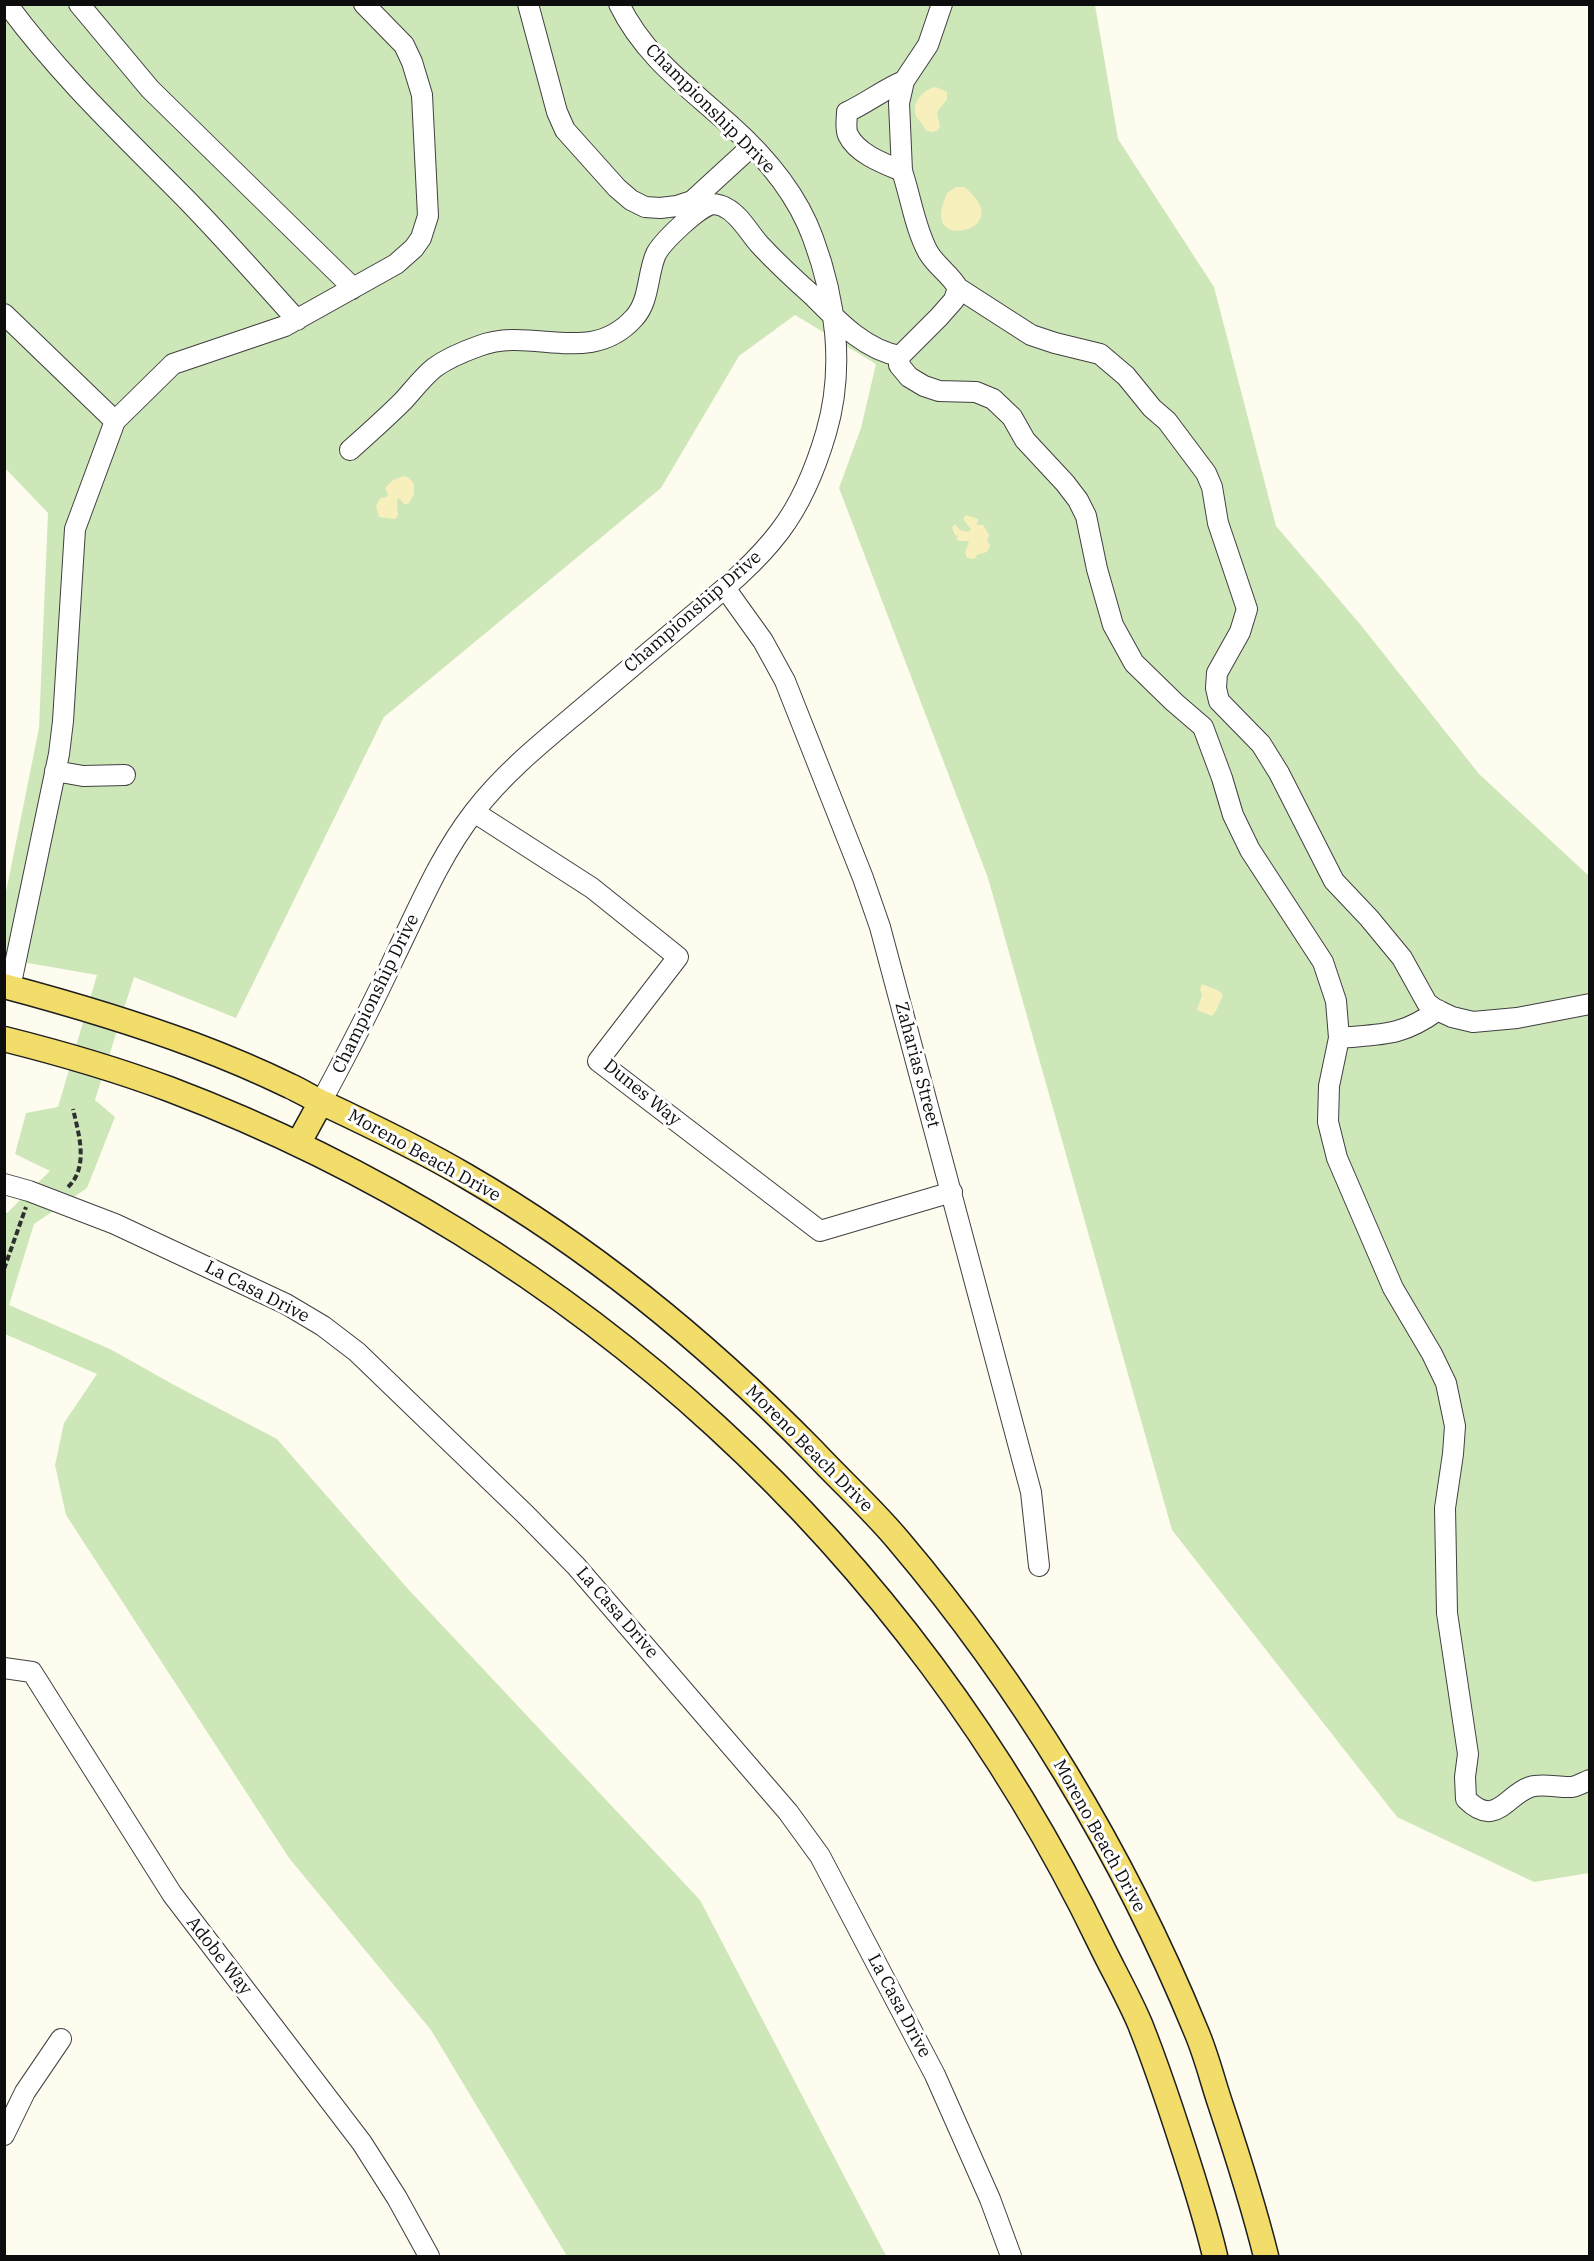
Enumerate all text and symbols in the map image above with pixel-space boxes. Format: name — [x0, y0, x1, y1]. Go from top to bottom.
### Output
street label: Championship Drive — [641, 40, 779, 178]
street label: Championship Drive — [620, 547, 766, 677]
street label: Championship Drive — [328, 911, 424, 1077]
street label: Zaharias Street — [890, 1000, 944, 1130]
street label: Dunes Way — [599, 1055, 685, 1131]
street label: Moreno Beach Drive — [344, 1105, 504, 1207]
street label: La Casa Drive — [201, 1256, 313, 1328]
street label: Moreno Beach Drive — [741, 1381, 877, 1517]
street label: La Casa Drive — [571, 1563, 663, 1663]
street label: Moreno Beach Drive — [1048, 1756, 1150, 1916]
street label: Adobe Way — [182, 1912, 256, 2000]
street label: La Casa Drive — [863, 1950, 935, 2062]

